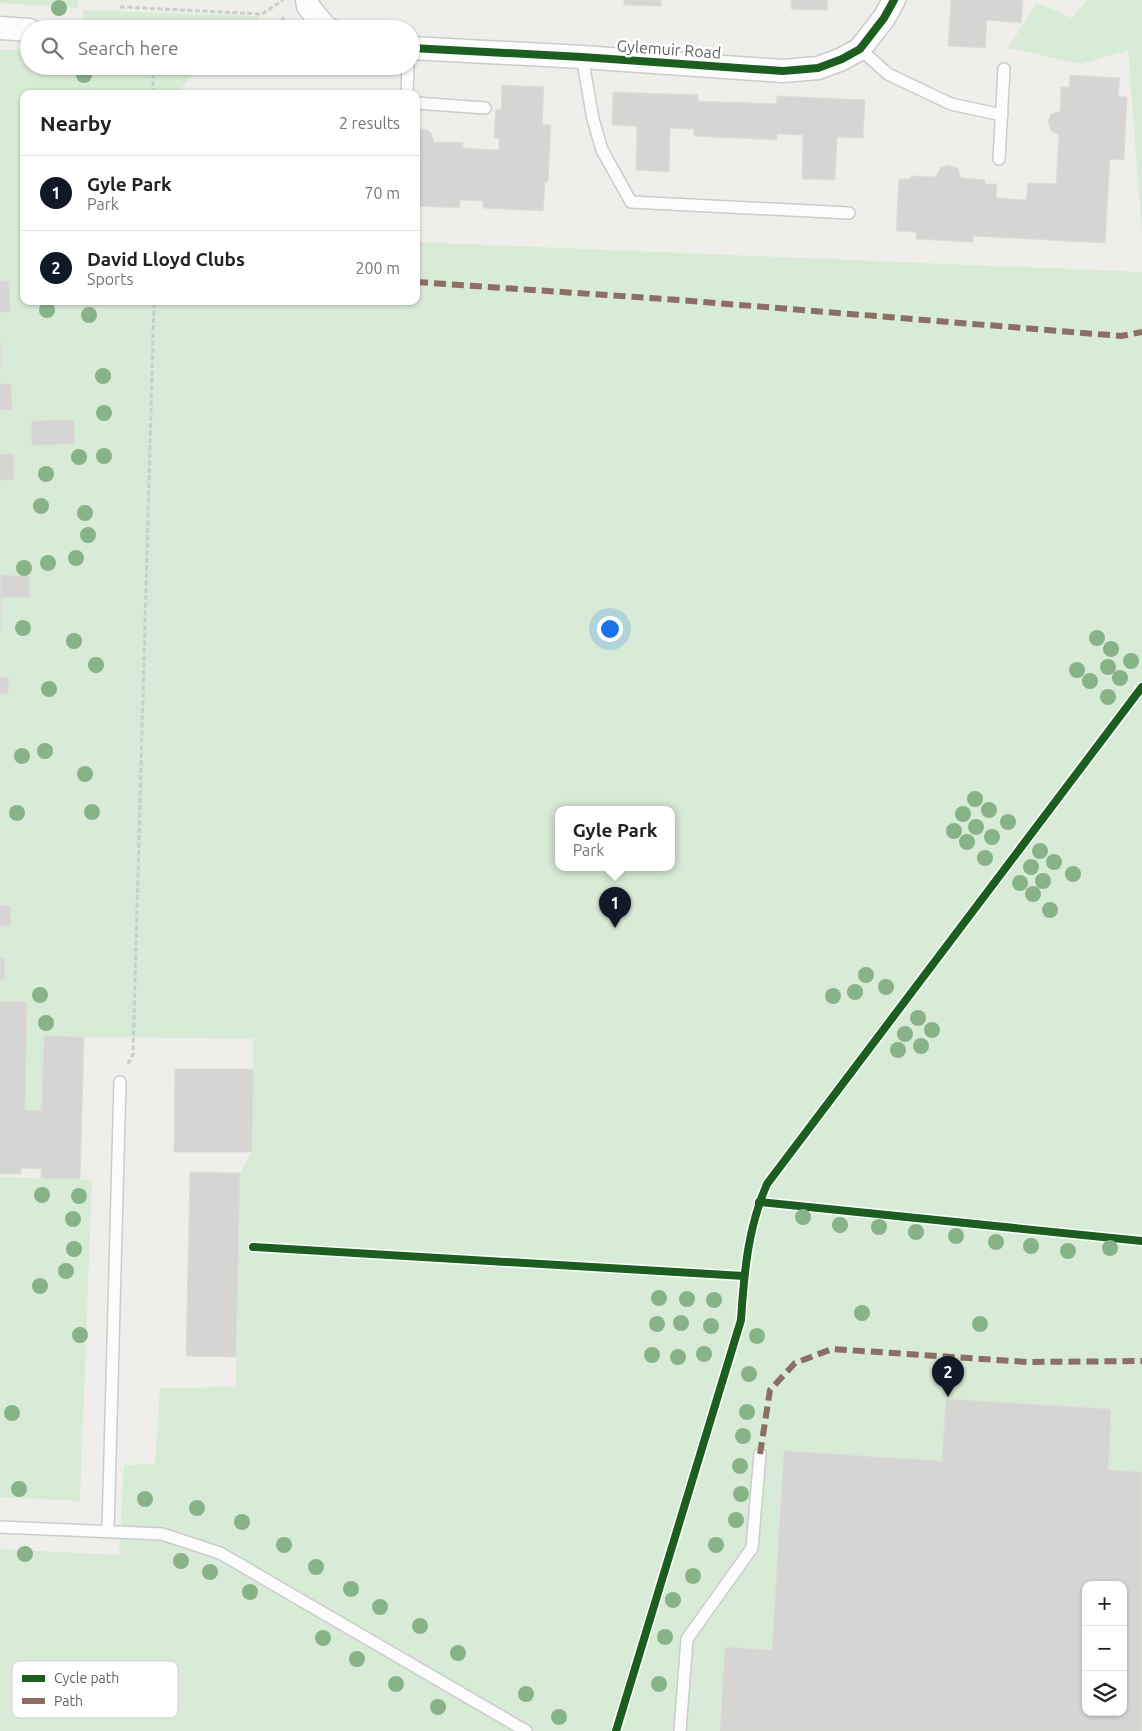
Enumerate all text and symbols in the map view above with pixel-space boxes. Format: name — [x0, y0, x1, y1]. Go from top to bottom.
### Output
search box — [20, 20, 420, 75]
icon: search — [38, 34, 66, 62]
street label: Gylemuir Road — [616, 36, 722, 62]
text: Search here — [78, 37, 178, 59]
text: Nearby — [40, 111, 111, 135]
text: 2 results — [339, 114, 400, 132]
text: Gyle Park — [87, 173, 172, 195]
text: 1 — [51, 184, 61, 202]
text: 70 m — [364, 184, 400, 202]
text: Park — [87, 195, 119, 213]
text: David Lloyd Clubs — [87, 248, 245, 270]
text: 2 — [51, 259, 61, 277]
text: 200 m — [355, 259, 400, 277]
text: Sports — [87, 270, 133, 288]
your location — [597, 616, 623, 642]
popup — [555, 806, 675, 871]
text: Gyle Park — [573, 819, 657, 841]
text: Park — [573, 841, 604, 859]
pin: 1 — [599, 887, 631, 928]
pin: 2 — [932, 1356, 964, 1397]
map controls — [1082, 1581, 1127, 1716]
button: + — [1082, 1581, 1127, 1626]
button: − — [1082, 1626, 1127, 1671]
legend — [12, 1661, 178, 1718]
text: Cycle path — [54, 1670, 119, 1686]
button: layers — [1082, 1671, 1127, 1716]
text: Path — [54, 1693, 83, 1709]

